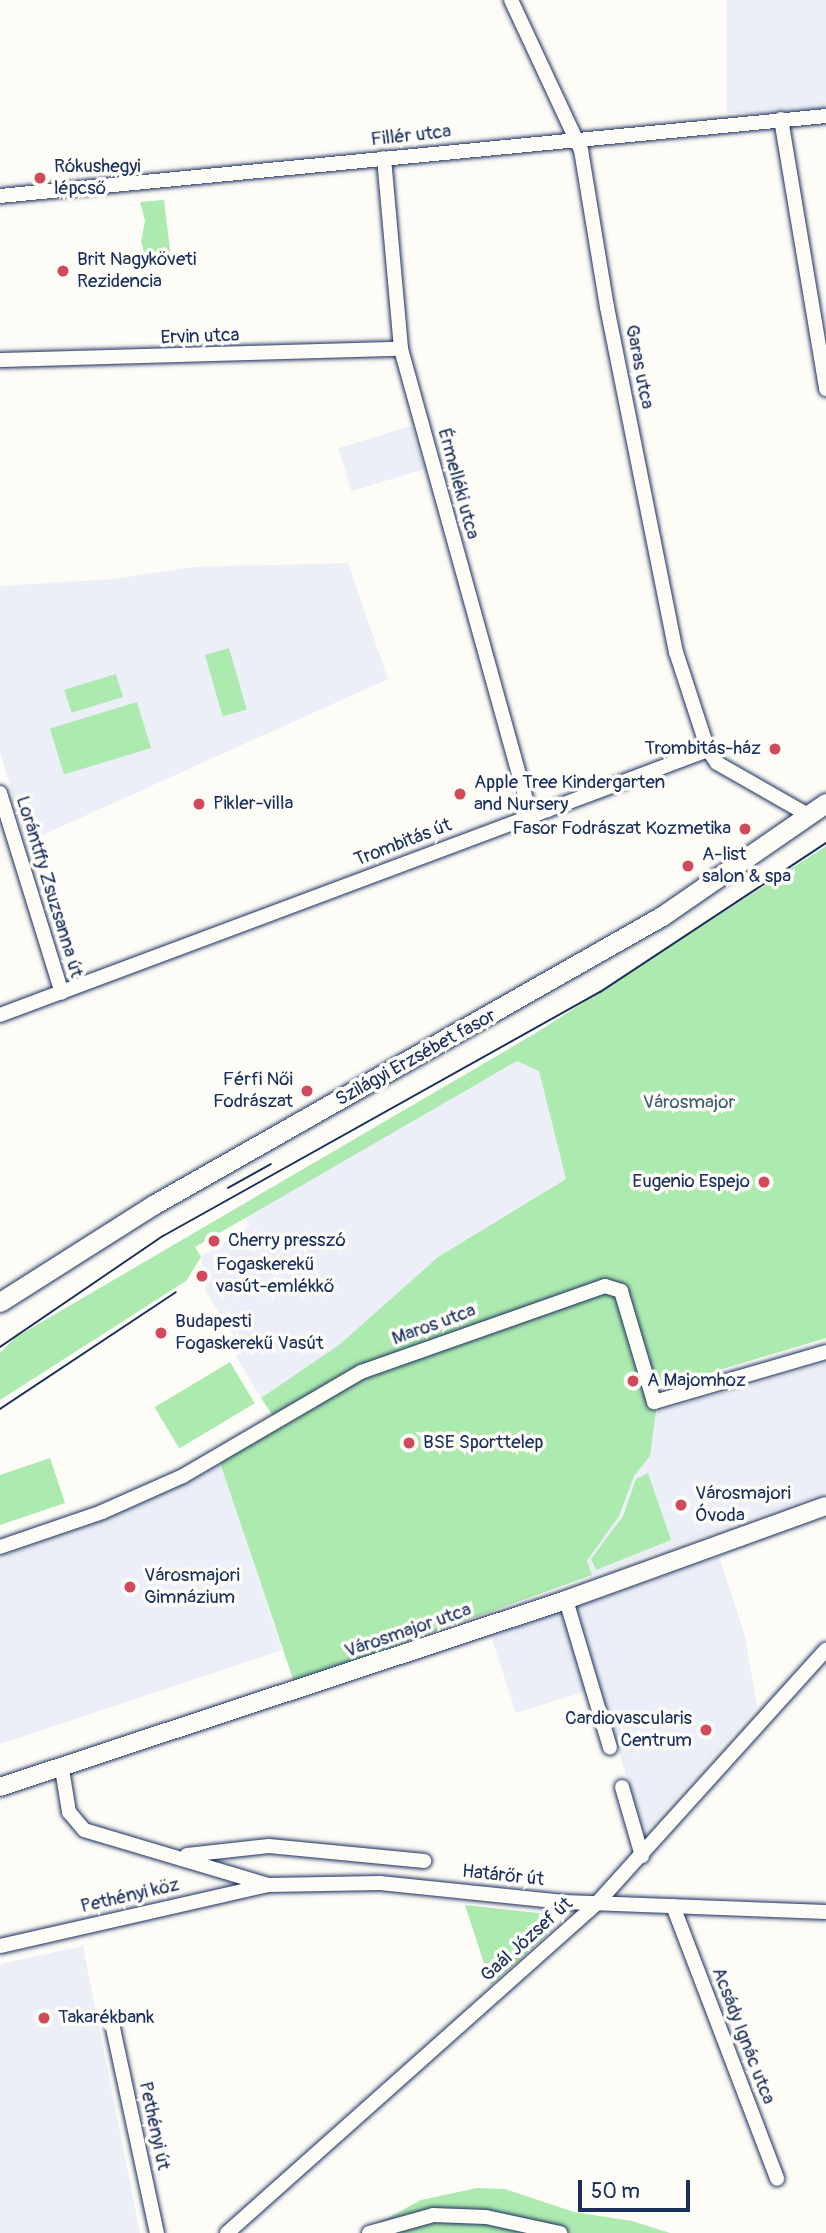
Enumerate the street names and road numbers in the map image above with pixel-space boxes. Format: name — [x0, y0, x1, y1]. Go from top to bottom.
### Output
street label: Fillér utca — [370, 120, 452, 152]
street label: Garas utca — [620, 323, 658, 411]
street label: Ervin utca — [160, 324, 240, 350]
street label: Érmelléki utca — [432, 426, 484, 542]
street label: Lorántffy Zsuzsanna út — [11, 793, 87, 981]
street label: Trombitás út — [351, 814, 455, 872]
street label: Szilágyi Erzsébet fasor — [332, 1004, 500, 1112]
street label: Maros utca — [389, 1299, 479, 1351]
street label: Városmajor utca — [342, 1599, 474, 1663]
street label: Határőr út — [461, 1860, 545, 1892]
street label: Pethényi köz — [78, 1874, 182, 1918]
street label: Gaál József út — [476, 1893, 578, 1987]
street label: Acsády Ignác utca — [706, 1964, 780, 2108]
street label: Pethényi út — [133, 2080, 175, 2172]

